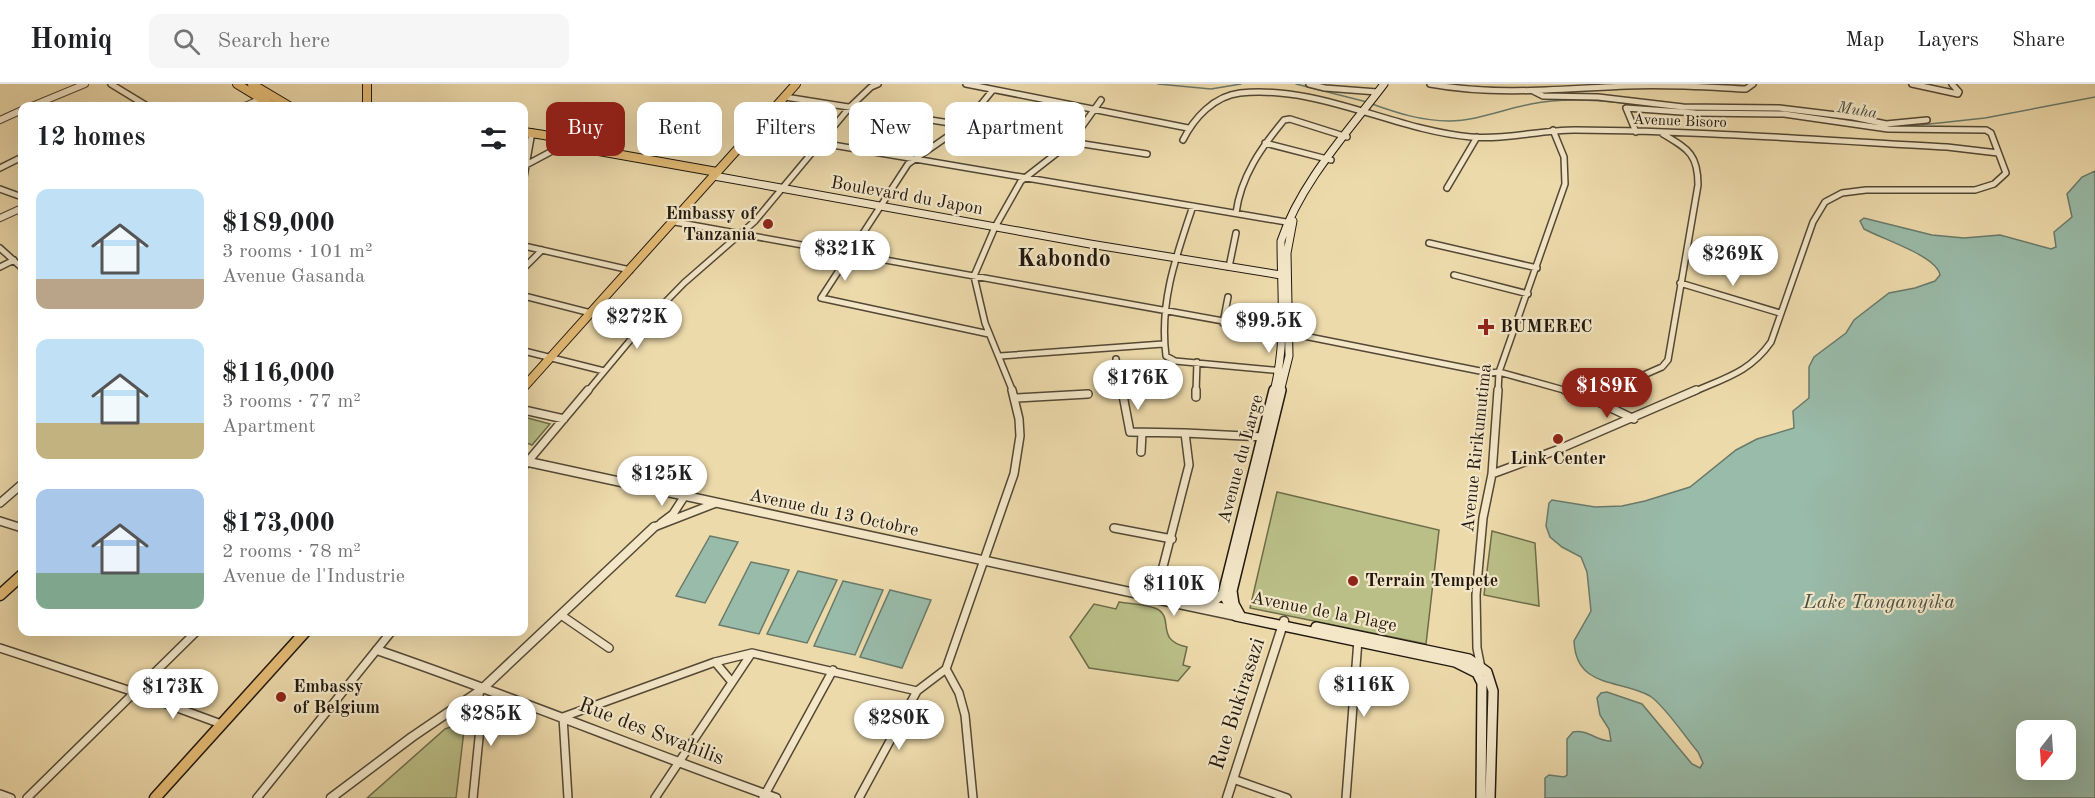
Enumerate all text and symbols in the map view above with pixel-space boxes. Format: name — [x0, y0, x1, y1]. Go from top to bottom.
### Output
search box — [149, 14, 569, 68]
icon: search — [170, 25, 203, 58]
text: Homiq — [30, 27, 113, 55]
text: Search here — [218, 30, 330, 52]
text: Map — [1845, 30, 1884, 51]
text: Layers — [1917, 30, 1979, 51]
text: Share — [2012, 30, 2065, 51]
water label: Muha — [1835, 100, 1879, 122]
chip: Buy — [546, 102, 625, 156]
chip: Rent — [637, 102, 722, 156]
chip: Filters — [734, 102, 837, 156]
chip: New — [849, 102, 933, 156]
chip: Apartment — [945, 102, 1085, 156]
street label: Avenue Bisoro — [1633, 113, 1727, 131]
icon: filters — [477, 122, 510, 155]
text: 12 homes — [36, 125, 145, 151]
street label: Boulevard du Japon — [829, 174, 985, 218]
place label: Embassy of Tanzania — [665, 205, 758, 244]
text: $189,000 — [222, 211, 335, 237]
icon: home — [84, 213, 156, 285]
marker: Embassy of Tanzania — [761, 217, 775, 231]
pin: $321K — [803, 231, 887, 282]
pin: $269K — [1691, 236, 1775, 287]
text: $321K — [814, 240, 876, 260]
text: 3 rooms · 101 m² — [222, 242, 372, 262]
text: $269K — [1702, 245, 1764, 265]
district label: Kabondo — [1017, 248, 1111, 272]
text: Avenue Gasanda — [222, 267, 365, 287]
pin: $272K — [595, 299, 679, 350]
pin: $99.5K — [1220, 303, 1318, 354]
text: $272K — [606, 308, 668, 328]
text: $99.5K — [1235, 312, 1303, 332]
marker: BUMEREC — [1477, 318, 1495, 336]
place label: BUMEREC — [1500, 318, 1593, 336]
pin: $176K — [1096, 360, 1180, 411]
text: $116,000 — [222, 361, 335, 387]
icon: home — [84, 363, 156, 435]
street label: Avenue Ririkumutima — [1459, 363, 1495, 533]
pin: $189K — [1565, 368, 1649, 419]
text: $176K — [1107, 369, 1169, 389]
text: $189K — [1576, 377, 1638, 397]
text: 3 rooms · 77 m² — [222, 392, 361, 412]
street label: Avenue du Large — [1215, 393, 1267, 525]
text: Apartment — [222, 417, 316, 437]
marker: Link Center — [1551, 432, 1565, 446]
place label: Link Center — [1510, 450, 1606, 468]
pin: $125K — [620, 456, 704, 507]
text: $125K — [631, 465, 693, 485]
street label: Avenue du 13 Octobre — [748, 486, 920, 540]
text: $173,000 — [222, 511, 335, 537]
icon: home — [84, 513, 156, 585]
text: 2 rooms · 78 m² — [222, 542, 361, 562]
pin: $110K — [1132, 566, 1216, 617]
text: Avenue de l'Industrie — [222, 567, 405, 587]
place label: Terrain Tempete — [1365, 572, 1498, 590]
marker: Terrain Tempete — [1346, 574, 1360, 588]
text: $110K — [1143, 575, 1205, 595]
street label: Avenue de la Plage — [1250, 589, 1398, 635]
water label: Lake Tanganyika — [1802, 593, 1955, 613]
street label: Rue Bukirasazi — [1207, 635, 1269, 773]
pin: $116K — [1322, 667, 1406, 718]
pin: $173K — [131, 669, 215, 720]
text: $116K — [1333, 676, 1395, 696]
text: $173K — [142, 678, 204, 698]
place label: Embassy of Belgium — [293, 678, 380, 717]
marker: Embassy of Belgium — [274, 690, 288, 704]
street label: Rue des Swahilis — [575, 695, 727, 769]
pin: $285K — [449, 696, 533, 747]
pin: $280K — [857, 700, 941, 751]
text: $285K — [460, 705, 522, 725]
text: $280K — [868, 709, 930, 729]
north arrow — [2016, 720, 2076, 780]
map controls — [2016, 720, 2076, 780]

